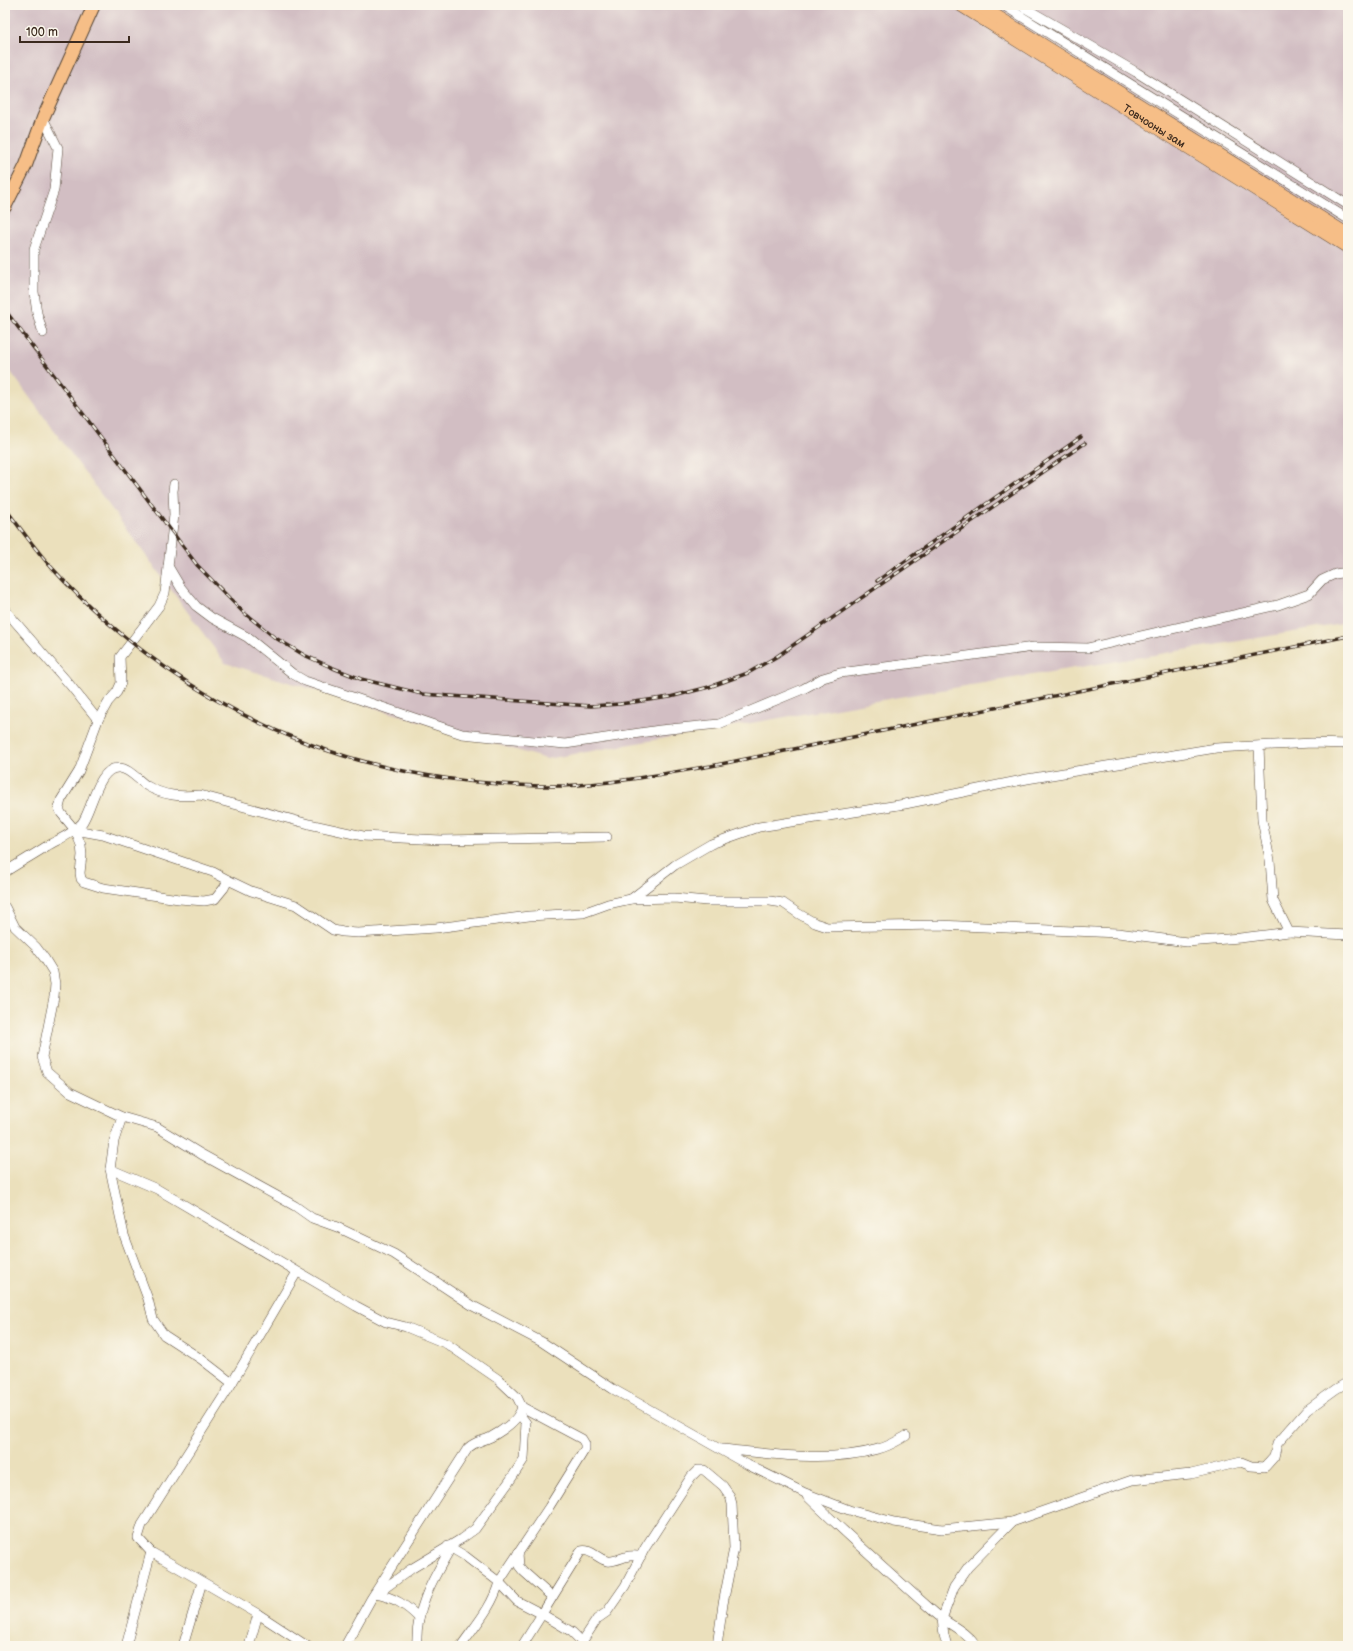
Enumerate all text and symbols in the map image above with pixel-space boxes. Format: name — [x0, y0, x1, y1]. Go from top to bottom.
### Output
scale bar — [20, 18, 129, 44]
text: 100 m — [26, 25, 58, 40]
street label: Товчооны зам — [1120, 102, 1188, 151]

